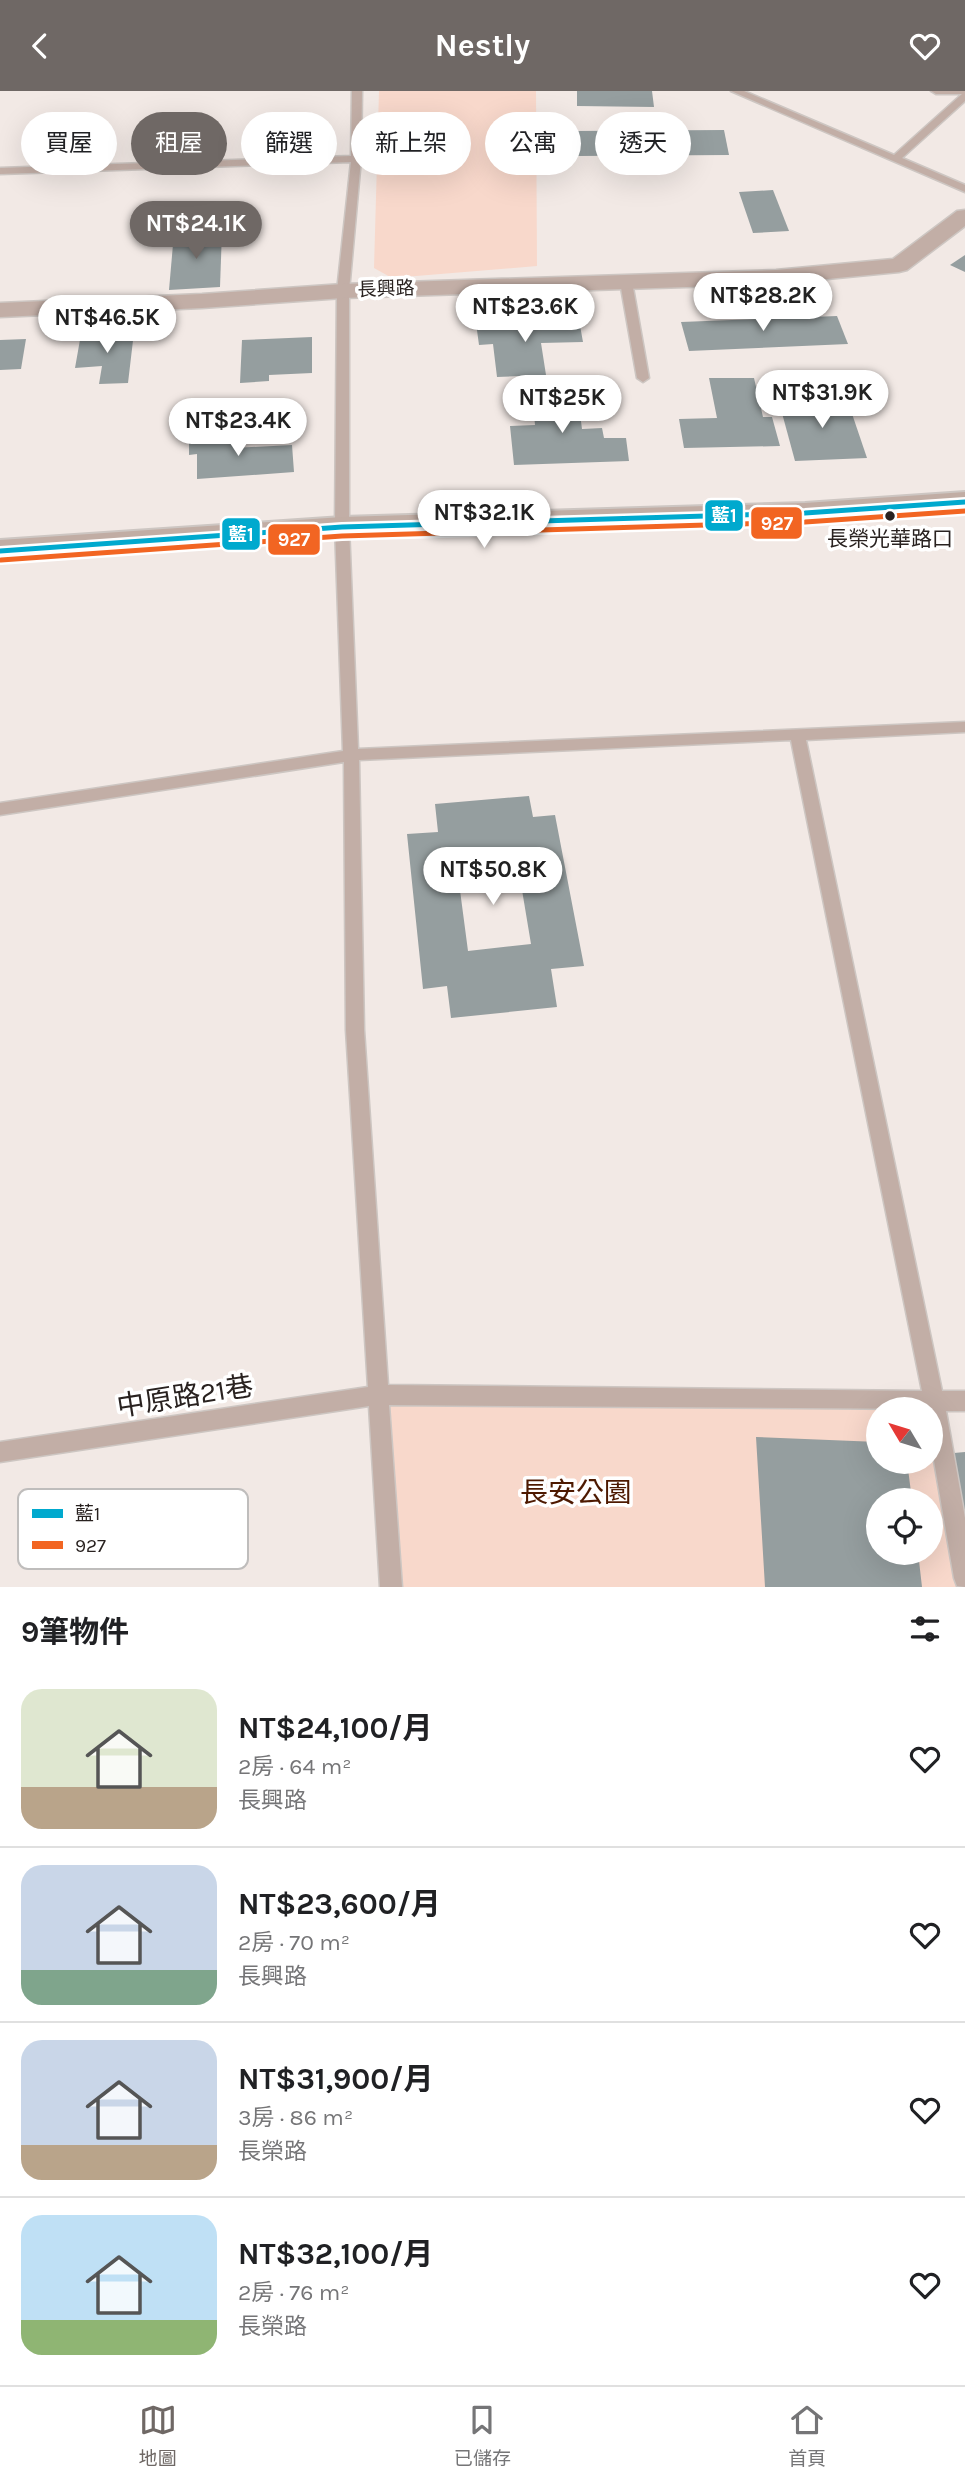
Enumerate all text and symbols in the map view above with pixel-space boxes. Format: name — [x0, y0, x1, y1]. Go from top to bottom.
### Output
icon: back — [21, 27, 59, 65]
text: Nestly — [435, 27, 530, 64]
icon: heart — [906, 27, 944, 65]
chip: 買屋 — [21, 112, 117, 175]
chip: 租屋 — [131, 112, 227, 175]
chip: 篩選 — [241, 112, 337, 175]
chip: 新上架 — [351, 112, 471, 175]
chip: 公寓 — [485, 112, 581, 175]
chip: 透天 — [595, 112, 691, 175]
pin: NT$24.1K — [124, 201, 268, 261]
text: NT$24.1K — [146, 210, 246, 237]
pin: NT$28.2K — [691, 273, 835, 333]
street label: 長興路 — [357, 277, 415, 301]
text: NT$28.2K — [709, 282, 817, 309]
pin: NT$23.6K — [453, 285, 597, 344]
text: NT$23.6K — [472, 293, 578, 320]
pin: NT$46.5K — [35, 295, 179, 355]
text: NT$46.5K — [54, 304, 160, 331]
pin: NT$31.9K — [750, 371, 894, 430]
pin: NT$25K — [505, 375, 619, 435]
text: NT$31.9K — [771, 379, 873, 406]
text: NT$25K — [519, 384, 605, 411]
pin: NT$23.4K — [166, 399, 310, 458]
text: NT$23.4K — [185, 407, 291, 434]
pin: NT$32.1K — [412, 491, 556, 550]
text: NT$32.1K — [434, 499, 534, 526]
line badge: 藍1 — [704, 499, 744, 532]
text: 藍1 — [711, 505, 737, 527]
line badge: 927 — [750, 506, 803, 540]
marker: 長榮光華路口 — [883, 509, 897, 523]
text: 927 — [761, 513, 794, 535]
line badge: 藍1 — [221, 517, 261, 551]
line badge: 927 — [267, 523, 321, 556]
text: 藍1 — [228, 524, 254, 546]
place label: 長榮光華路口 — [827, 527, 953, 551]
text: 927 — [278, 529, 311, 551]
pin: NT$50.8K — [421, 847, 565, 907]
text: NT$50.8K — [439, 856, 547, 883]
street label: 中原路21巷 — [115, 1369, 255, 1423]
north arrow — [866, 1397, 943, 1473]
map controls — [866, 1397, 943, 1565]
park label: 長安公園 — [520, 1476, 632, 1509]
button: locate — [866, 1488, 943, 1565]
legend — [18, 1489, 248, 1569]
text: 藍1 — [75, 1503, 100, 1525]
text: 927 — [75, 1535, 106, 1557]
icon: filters — [906, 1610, 944, 1648]
text: 9筆物件 — [21, 1614, 129, 1650]
text: NT$24,100/月 — [238, 1710, 433, 1746]
icon: home — [77, 1717, 161, 1801]
icon: heart — [906, 1740, 944, 1778]
text: 2房 · 64 m² — [238, 1753, 352, 1780]
text: 長興路 — [238, 1787, 307, 1814]
text: NT$23,600/月 — [238, 1886, 441, 1922]
icon: home — [77, 1893, 161, 1977]
icon: heart — [906, 1916, 944, 1954]
text: 2房 · 70 m² — [238, 1929, 350, 1956]
text: 長興路 — [238, 1963, 307, 1990]
text: NT$31,900/月 — [238, 2061, 433, 2097]
icon: home — [77, 2068, 161, 2152]
icon: heart — [906, 2091, 944, 2129]
text: 3房 · 86 m² — [238, 2104, 353, 2131]
text: 長榮路 — [238, 2138, 307, 2165]
text: NT$32,100/月 — [238, 2236, 433, 2272]
icon: home — [77, 2243, 161, 2327]
icon: heart — [906, 2266, 944, 2304]
text: 2房 · 76 m² — [238, 2279, 350, 2306]
text: 長榮路 — [238, 2313, 307, 2340]
tab: 地圖 — [139, 2401, 177, 2470]
tab: 已儲存 — [454, 2401, 511, 2470]
tab: 首頁 — [788, 2401, 826, 2470]

